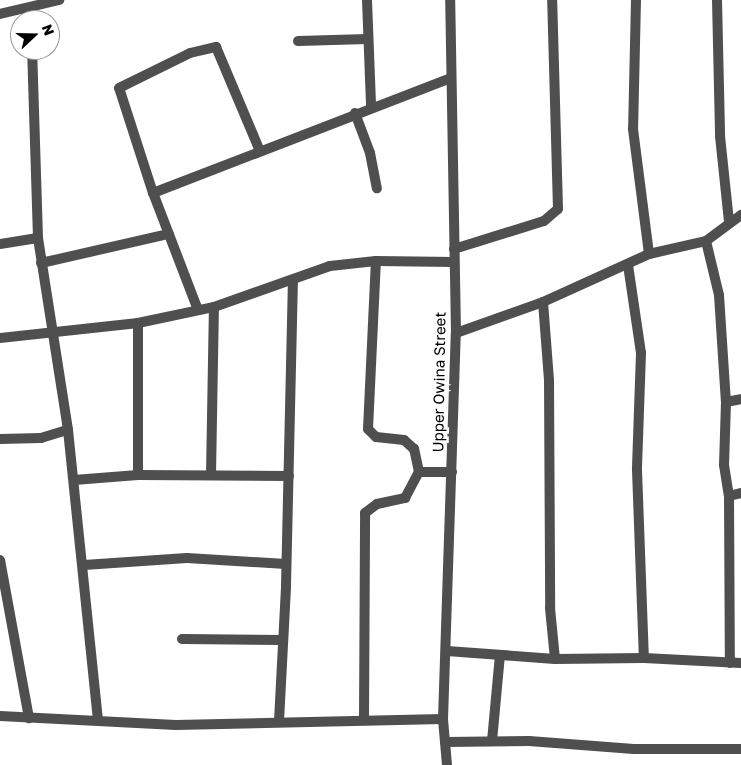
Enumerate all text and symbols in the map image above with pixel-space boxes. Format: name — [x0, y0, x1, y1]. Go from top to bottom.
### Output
north arrow — [10, 10, 60, 60]
text: N — [39, 22, 58, 38]
street label: Upper Owina Street — [429, 311, 449, 453]

